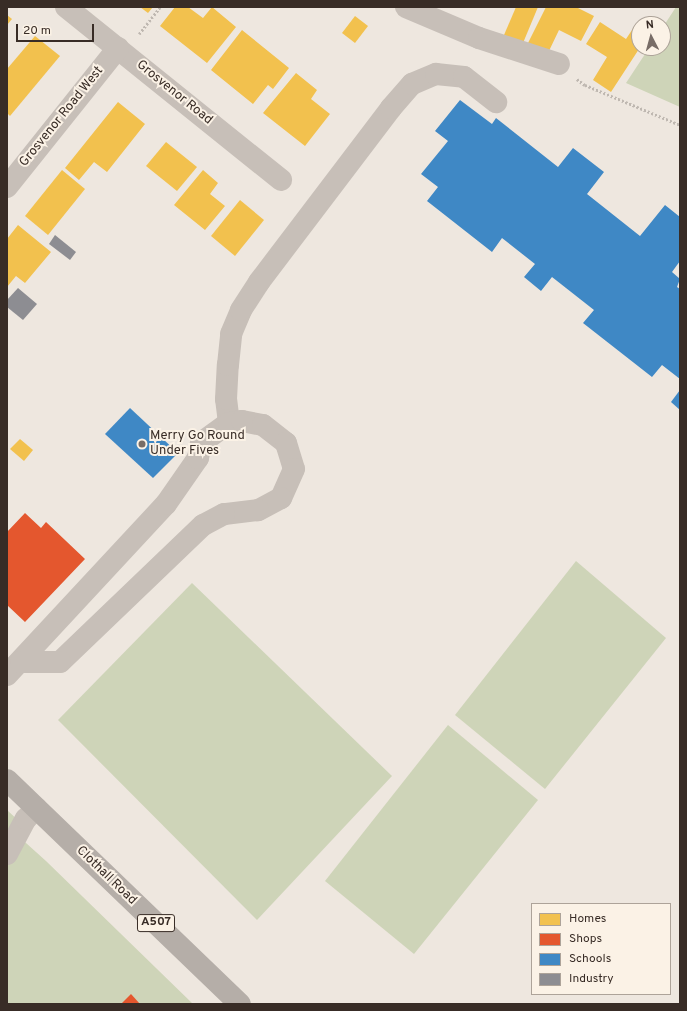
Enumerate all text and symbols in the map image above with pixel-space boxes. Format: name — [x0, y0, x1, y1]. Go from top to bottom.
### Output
scale bar — [18, 16, 96, 42]
north arrow — [631, 16, 671, 56]
text: N — [645, 18, 655, 32]
text: 20 m — [23, 23, 51, 39]
street label: Grosvenor Road — [133, 58, 215, 128]
street label: Grosvenor Road West — [17, 64, 107, 170]
place label: Merry Go Round Under Fives — [150, 429, 245, 460]
marker: Merry Go Round Under Fives — [137, 439, 147, 449]
street label: Clothall Road — [73, 843, 139, 909]
legend — [531, 903, 671, 995]
text: Homes — [569, 911, 606, 927]
road number: A507 — [136, 913, 176, 933]
text: Shops — [569, 931, 602, 947]
text: Schools — [569, 951, 611, 967]
text: Industry — [569, 971, 614, 987]

